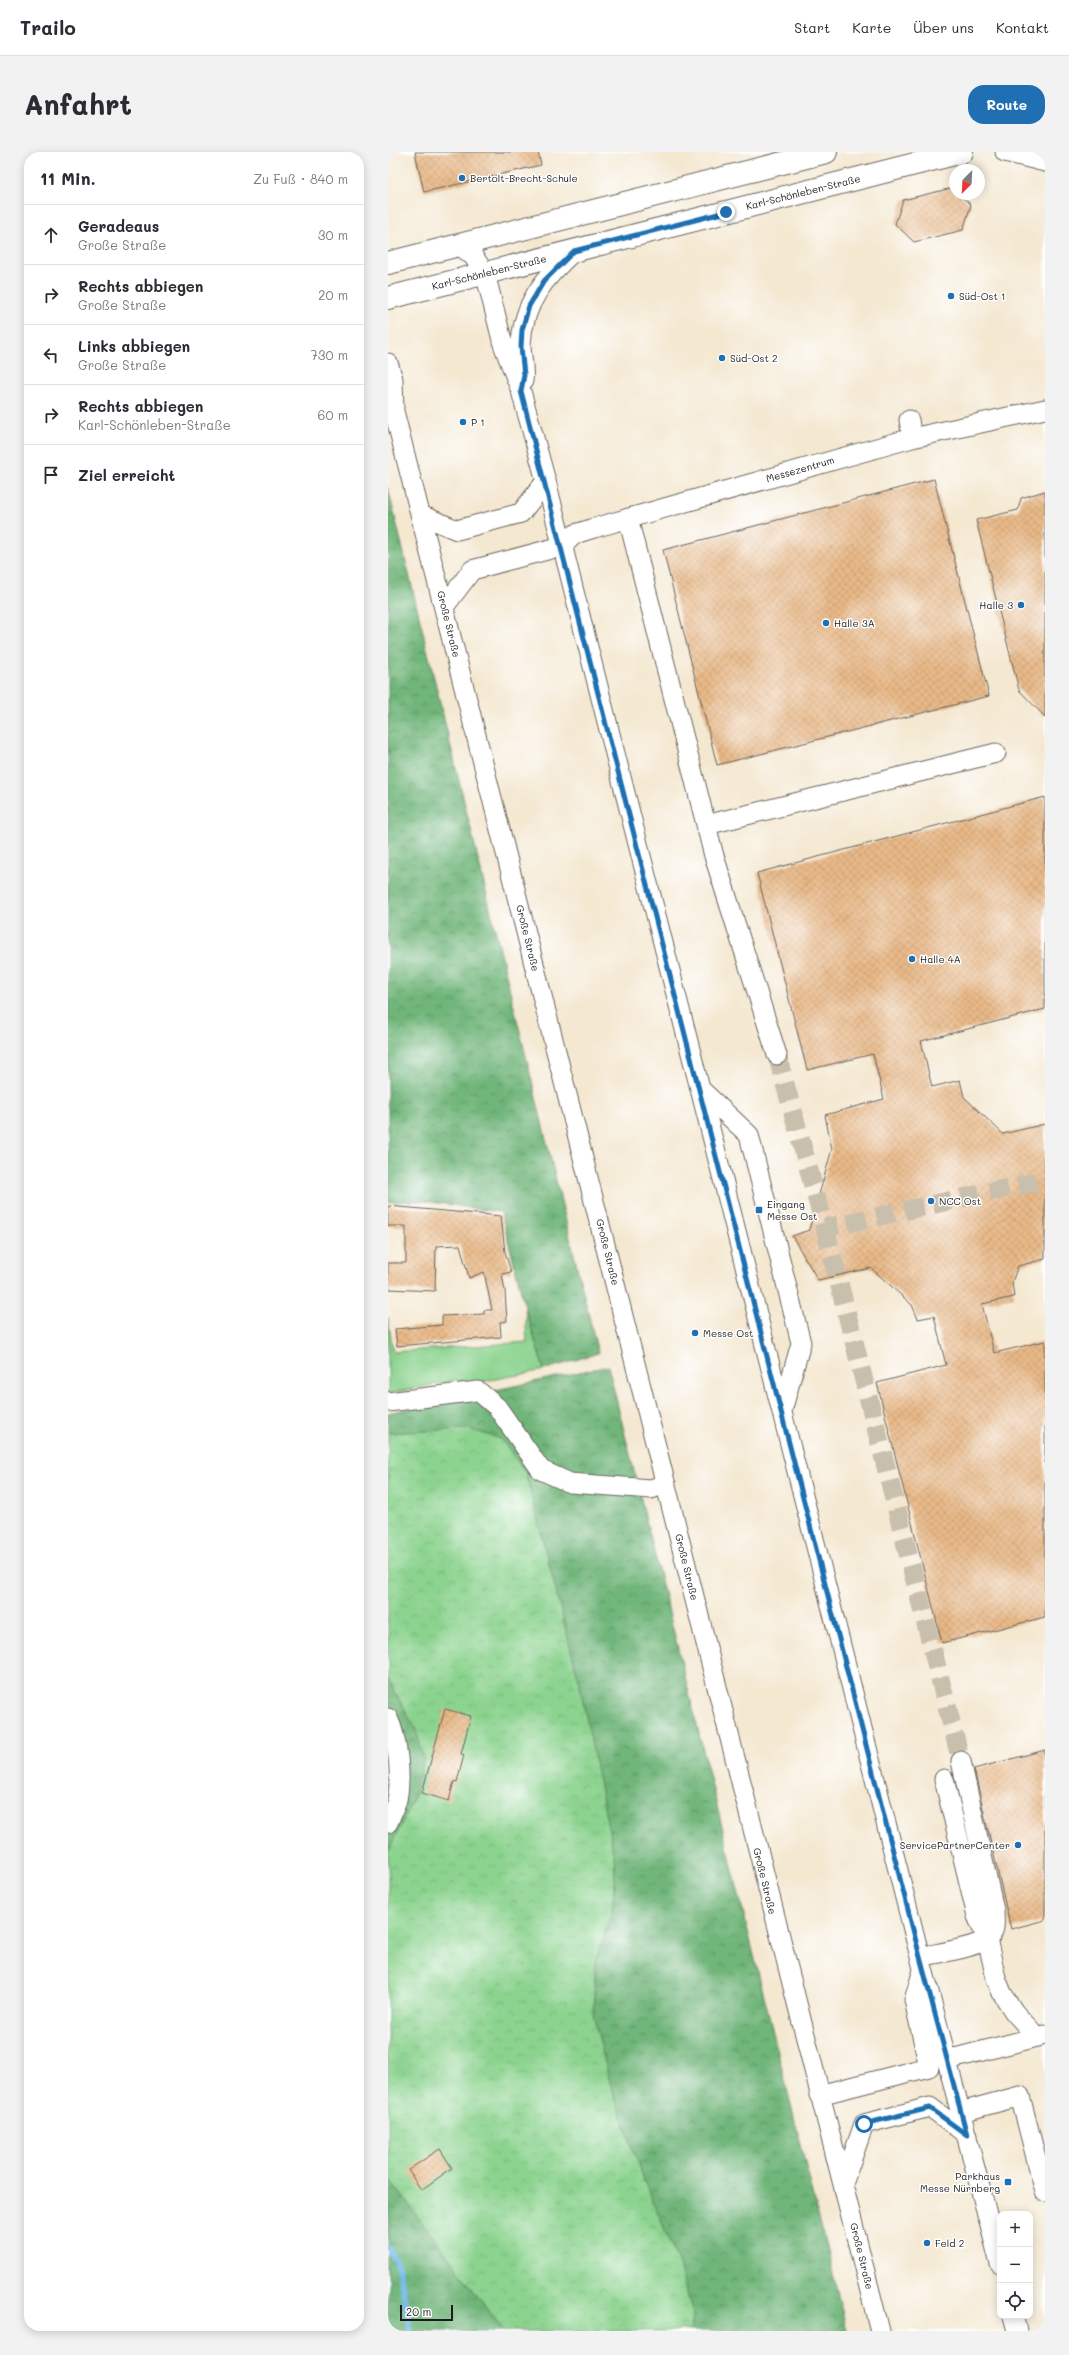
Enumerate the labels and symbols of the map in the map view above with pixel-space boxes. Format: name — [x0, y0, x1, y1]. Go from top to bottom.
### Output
north arrow — [949, 164, 985, 200]
place label: Bertolt-Brecht-Schule — [470, 171, 578, 185]
street label: Karl-Schönleben-Straße — [744, 171, 862, 213]
marker: Bertolt-Brecht-Schule — [457, 173, 467, 183]
route end — [717, 203, 735, 221]
street label: Karl-Schönleben-Straße — [430, 251, 548, 293]
place label: Süd-Ost 1 — [959, 289, 1006, 303]
marker: Süd-Ost 1 — [946, 291, 956, 301]
place label: Süd-Ost 2 — [730, 351, 778, 365]
marker: Süd-Ost 2 — [717, 353, 727, 363]
place label: P 1 — [471, 415, 485, 429]
marker: P 1 — [458, 417, 468, 427]
street label: Messezentrum — [764, 453, 836, 485]
street label: Große Straße — [434, 589, 464, 659]
place label: Halle 3 — [979, 598, 1013, 612]
marker: Halle 3 — [1016, 600, 1026, 610]
place label: Halle 3A — [834, 616, 875, 630]
marker: Halle 3A — [821, 618, 831, 628]
street label: Große Straße — [513, 903, 543, 973]
place label: Halle 4A — [920, 952, 961, 966]
marker: Halle 4A — [907, 954, 917, 964]
place label: NCC Ost — [939, 1194, 981, 1208]
marker: NCC Ost — [926, 1196, 936, 1206]
place label: Eingang Messe Ost — [767, 1197, 817, 1223]
marker: Eingang Messe Ost — [754, 1205, 764, 1215]
street label: Große Straße — [593, 1217, 623, 1287]
place label: Messe Ost — [703, 1326, 753, 1340]
marker: Messe Ost — [690, 1328, 700, 1338]
street label: Große Straße — [672, 1532, 702, 1602]
place label: ServicePartnerCenter — [900, 1838, 1010, 1852]
marker: ServicePartnerCenter — [1013, 1840, 1023, 1850]
street label: Große Straße — [750, 1846, 780, 1916]
route start — [855, 2115, 873, 2133]
place label: Parkhaus Messe Nürnberg — [920, 2169, 1000, 2195]
marker: Parkhaus Messe Nürnberg — [1003, 2177, 1013, 2187]
street label: Große Straße — [847, 2221, 877, 2291]
place label: Feld 2 — [935, 2236, 964, 2250]
marker: Feld 2 — [922, 2238, 932, 2248]
scale bar — [400, 2303, 453, 2322]

